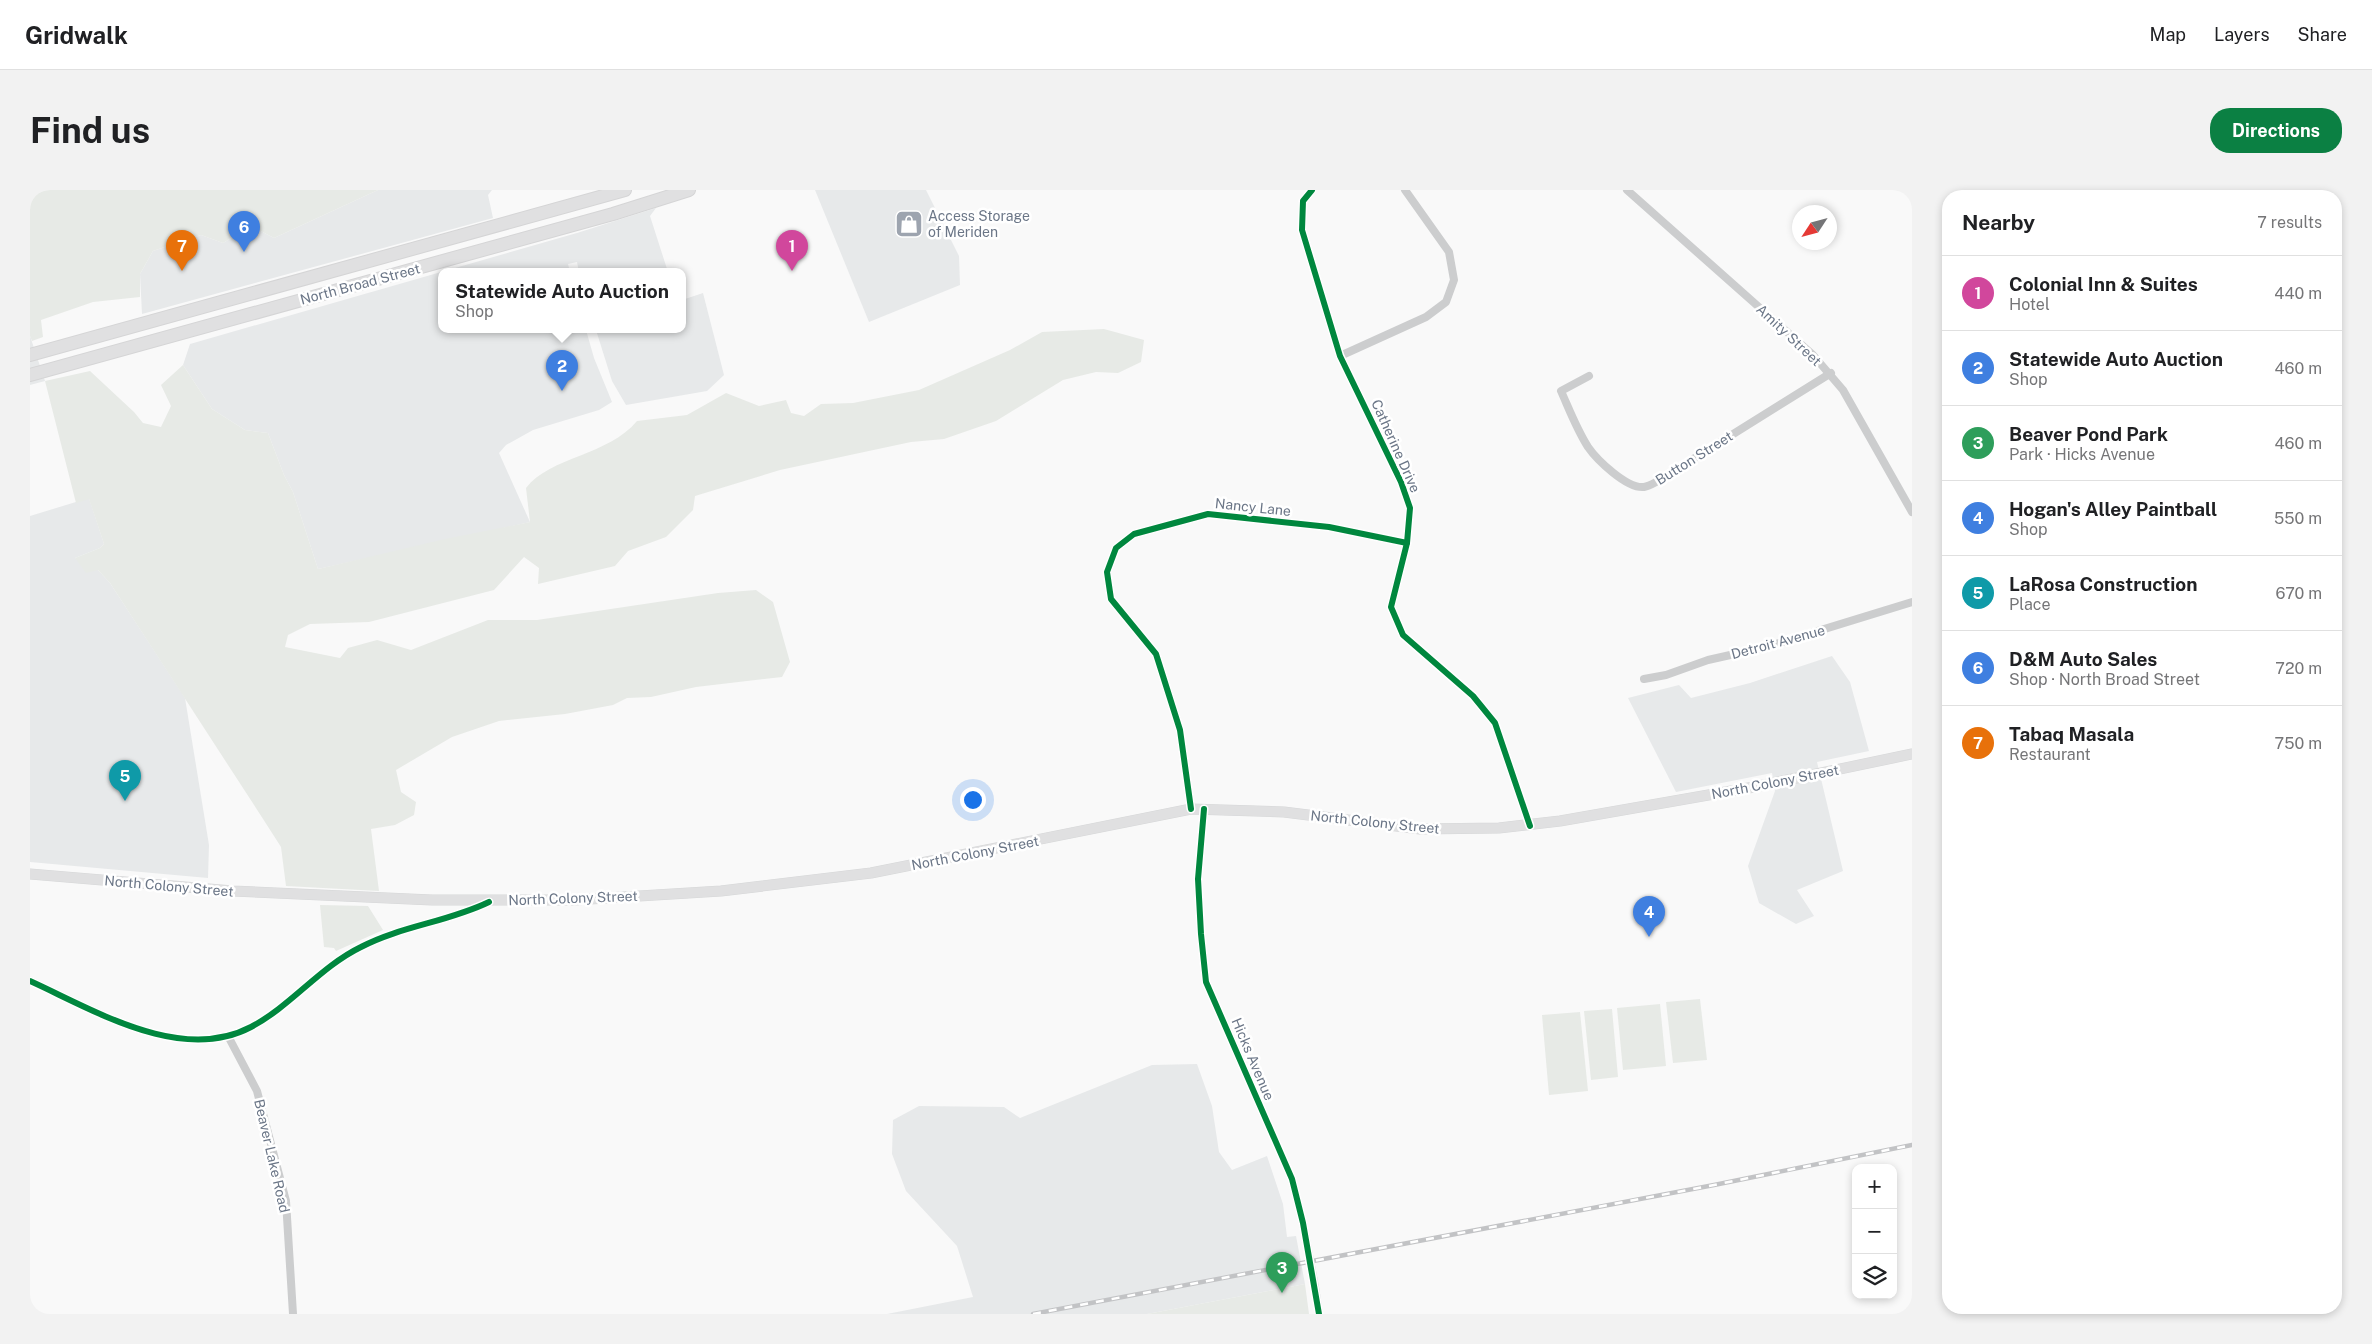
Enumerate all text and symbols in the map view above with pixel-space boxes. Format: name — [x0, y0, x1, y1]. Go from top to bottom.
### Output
text: Gridwalk — [25, 21, 128, 49]
text: Map — [2150, 24, 2186, 45]
text: Layers — [2214, 24, 2270, 45]
text: Share — [2298, 24, 2347, 45]
button: Directions — [2210, 108, 2342, 153]
text: Find us — [30, 110, 150, 151]
north arrow — [1792, 205, 1837, 250]
place label: Access Storage of Meriden — [928, 208, 1030, 240]
shop icon: Access Storage of Meriden — [894, 209, 924, 239]
text: Nearby — [1962, 210, 2035, 235]
pin: 6 — [228, 211, 260, 252]
text: 7 results — [2257, 213, 2322, 232]
pin: 7 — [166, 230, 198, 271]
pin: 1 — [776, 230, 808, 271]
street label: North Broad Street — [298, 260, 422, 308]
popup — [438, 268, 686, 333]
text: Colonial Inn & Suites — [2009, 273, 2198, 295]
text: Statewide Auto Auction — [455, 280, 669, 302]
text: 1 — [1975, 284, 1981, 303]
text: 440 m — [2274, 284, 2322, 303]
text: Hotel — [2009, 295, 2050, 314]
street label: Amity Street — [1753, 301, 1825, 369]
text: Shop — [455, 302, 494, 321]
text: Statewide Auto Auction — [2009, 348, 2223, 370]
pin: 2 — [546, 350, 578, 391]
text: 2 — [1973, 359, 1983, 378]
text: 460 m — [2275, 359, 2322, 378]
text: Shop — [2009, 370, 2048, 389]
street label: Catherine Drive — [1368, 397, 1424, 495]
text: Beaver Pond Park — [2009, 423, 2168, 445]
street label: Button Street — [1653, 428, 1735, 488]
text: 3 — [1973, 434, 1983, 453]
text: 460 m — [2275, 434, 2322, 453]
text: Park · Hicks Avenue — [2009, 445, 2155, 464]
street label: Nancy Lane — [1214, 495, 1292, 519]
text: Hogan's Alley Paintball — [2009, 498, 2217, 520]
text: 4 — [1973, 509, 1983, 528]
text: 550 m — [2274, 509, 2322, 528]
text: Shop — [2009, 520, 2048, 539]
text: LaRosa Construction — [2009, 573, 2198, 595]
text: 5 — [1973, 584, 1983, 603]
text: 670 m — [2276, 584, 2322, 603]
text: Place — [2009, 595, 2051, 614]
street label: Detroit Avenue — [1729, 622, 1827, 662]
text: D&M Auto Sales — [2009, 648, 2157, 670]
text: 6 — [1973, 659, 1983, 678]
text: 720 m — [2275, 659, 2322, 678]
text: Shop · North Broad Street — [2009, 670, 2200, 689]
text: Tabaq Masala — [2009, 723, 2134, 745]
text: 7 — [1973, 734, 1983, 753]
text: 750 m — [2275, 734, 2322, 753]
text: Restaurant — [2009, 745, 2091, 764]
pin: 5 — [109, 760, 141, 801]
street label: North Colony Street — [1710, 762, 1840, 802]
your location — [960, 787, 986, 813]
street label: North Colony Street — [1310, 807, 1440, 837]
street label: North Colony Street — [910, 833, 1040, 873]
street label: North Colony Street — [104, 872, 234, 900]
street label: North Colony Street — [508, 888, 638, 908]
pin: 4 — [1633, 896, 1665, 937]
street label: Hicks Avenue — [1228, 1015, 1278, 1103]
street label: Beaver Lake Road — [251, 1098, 293, 1214]
map controls — [1852, 1164, 1897, 1299]
button: + — [1852, 1164, 1897, 1209]
button: − — [1852, 1209, 1897, 1254]
pin: 3 — [1266, 1252, 1298, 1293]
button: layers — [1852, 1254, 1897, 1299]

